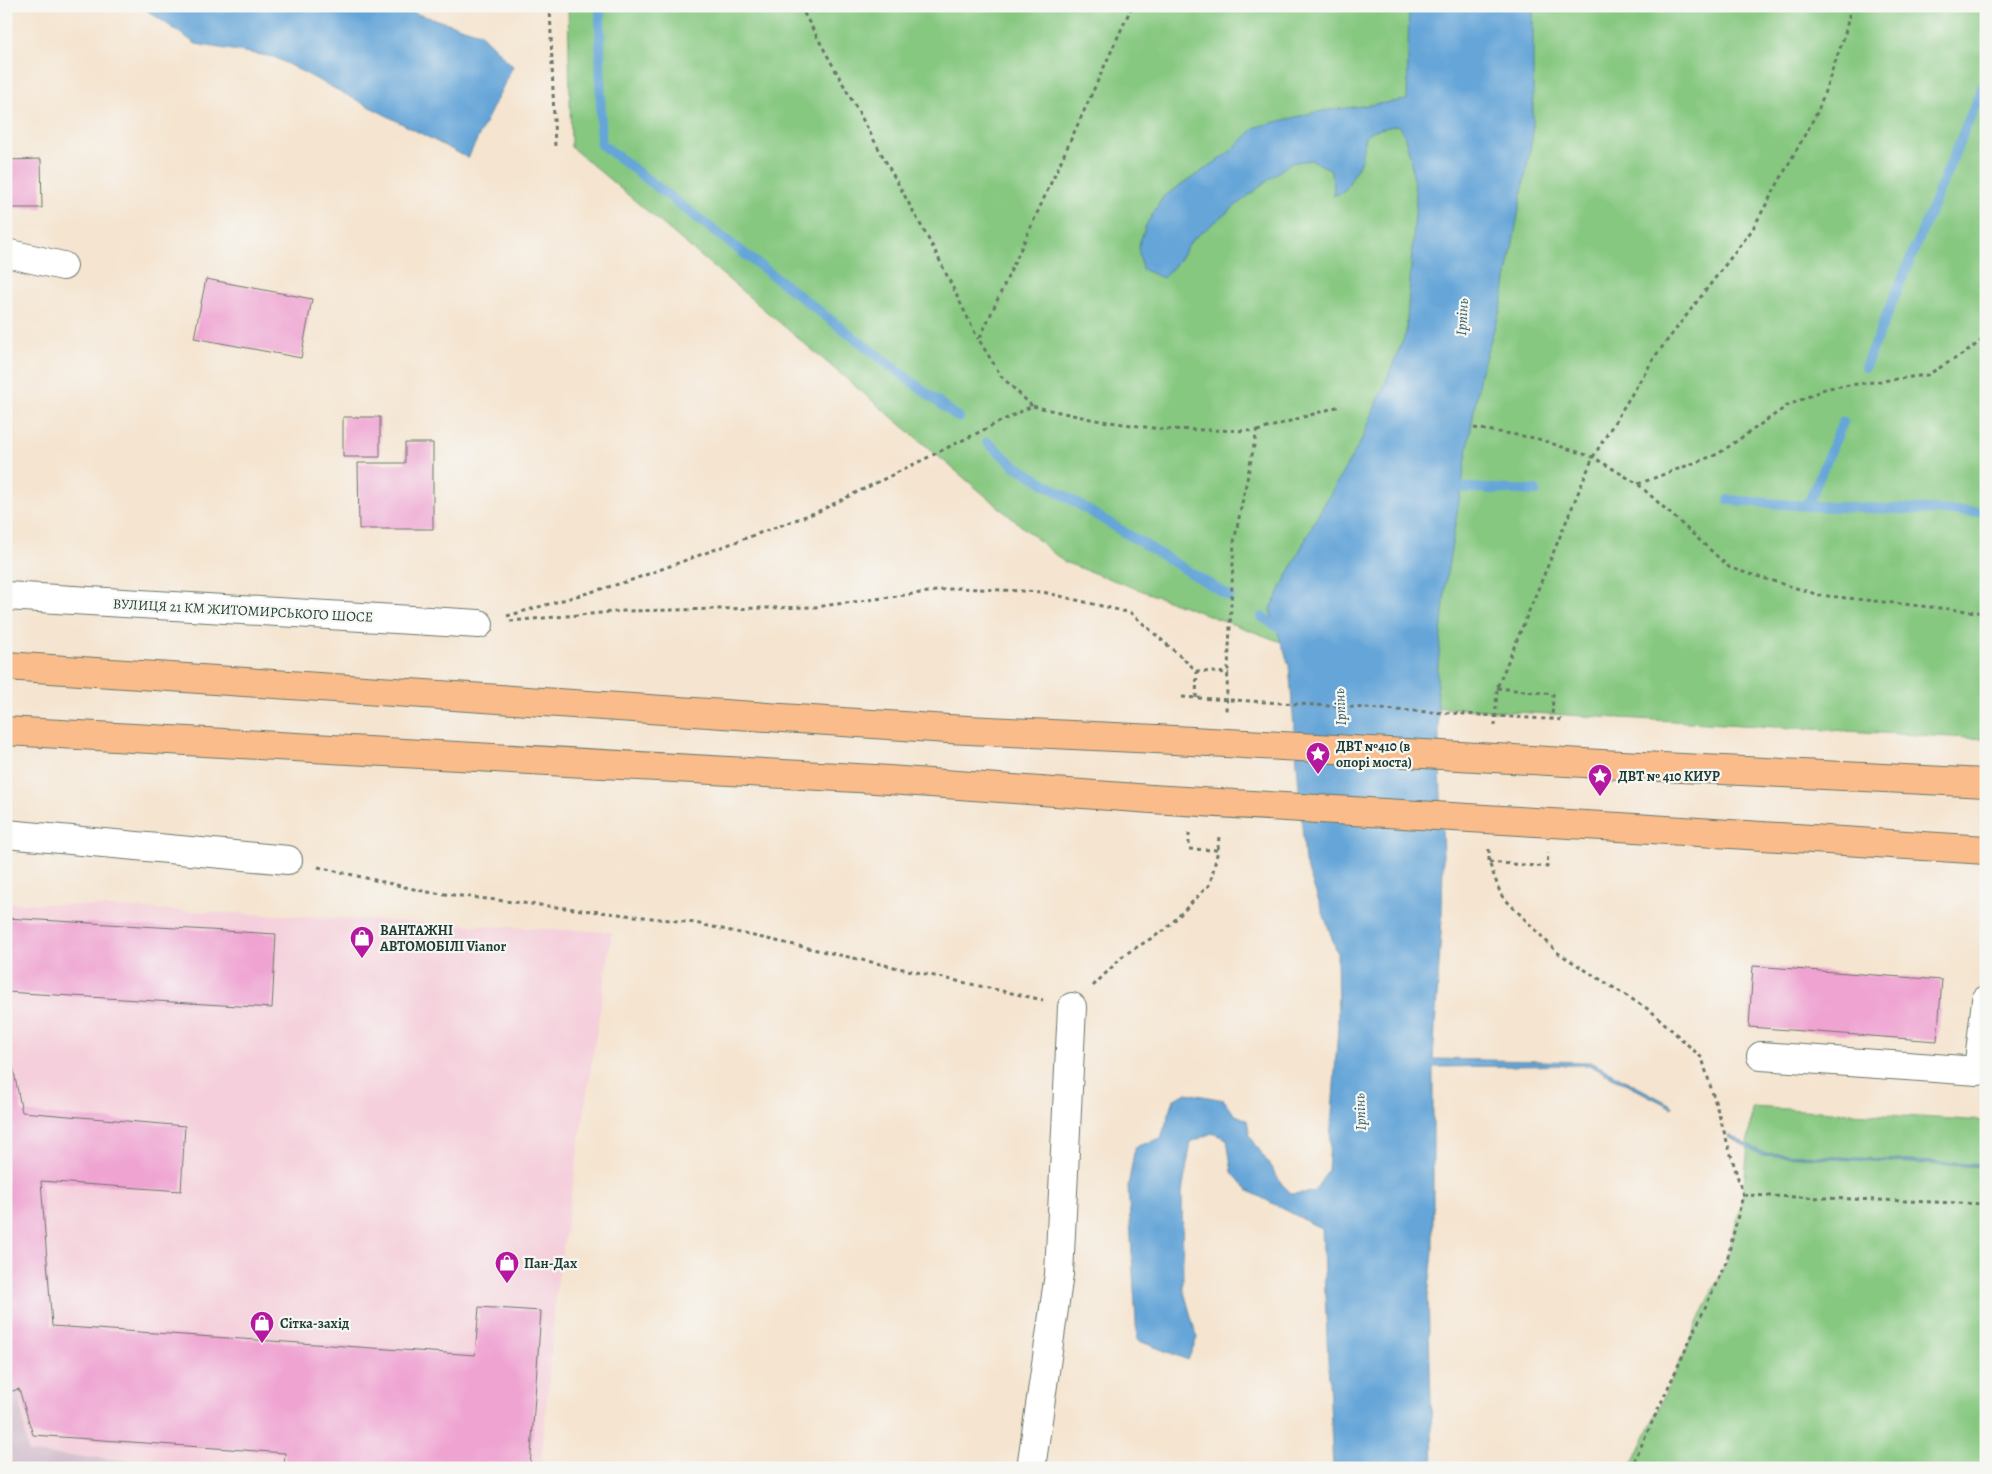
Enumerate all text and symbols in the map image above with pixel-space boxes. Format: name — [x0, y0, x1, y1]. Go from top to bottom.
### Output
water label: Ірпінь — [1451, 298, 1473, 336]
street label: ВУЛИЦЯ 21 КМ ЖИТОМИРСЬКОГО ШОСЕ — [112, 594, 373, 627]
water label: Ірпінь — [1329, 688, 1351, 726]
place label: ДВТ №410 (в опорі моста) — [1336, 737, 1412, 772]
place icon: ДВТ №410 (в опорі моста) — [1305, 741, 1331, 775]
place icon: ДВТ № 410 КИУР — [1587, 763, 1613, 797]
place label: ДВТ № 410 КИУР — [1618, 767, 1720, 786]
place label: ВАНТАЖНІ АВТОМОБІЛІ Vianor — [379, 921, 507, 956]
shop icon: ВАНТАЖНІ АВТОМОБІЛІ Vianor — [349, 925, 375, 959]
water label: Ірпінь — [1349, 1093, 1371, 1131]
shop icon: Пан-Дах — [494, 1250, 520, 1284]
place label: Пан-Дах — [524, 1254, 578, 1273]
shop icon: Сітка-захід — [249, 1310, 275, 1344]
place label: Сітка-захід — [280, 1314, 349, 1333]

